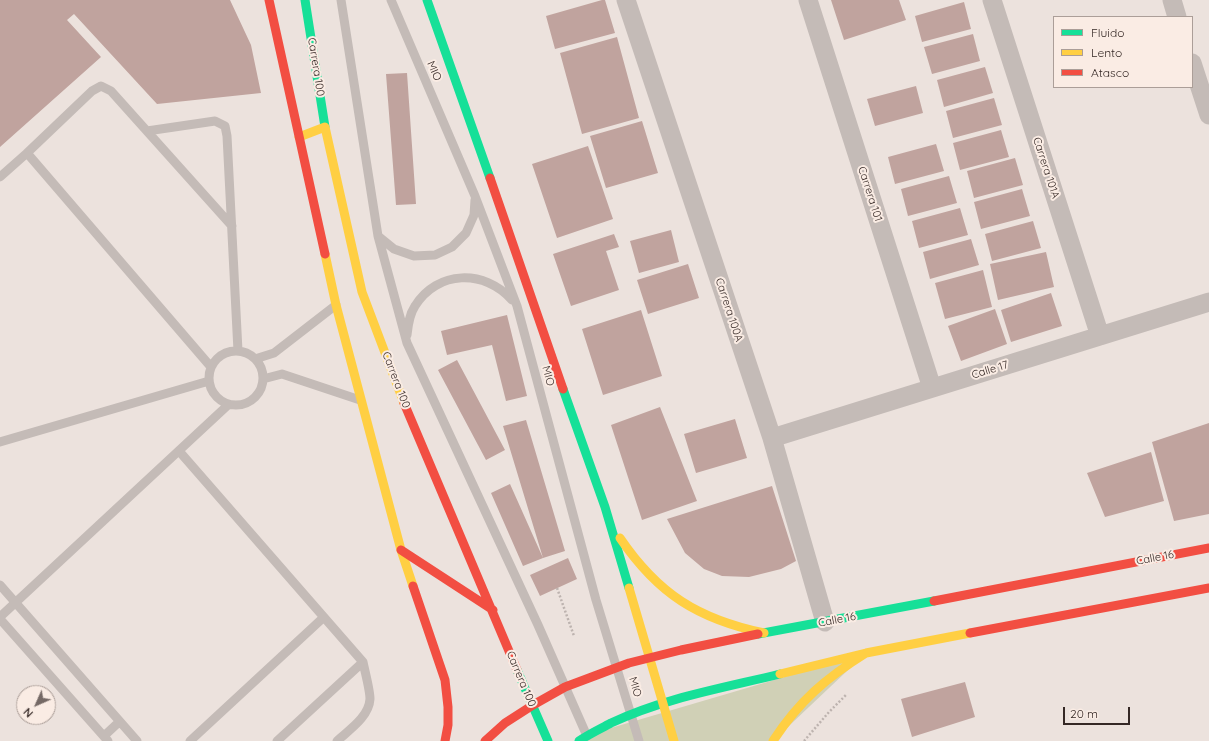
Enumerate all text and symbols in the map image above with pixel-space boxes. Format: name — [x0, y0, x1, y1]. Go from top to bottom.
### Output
legend — [1053, 16, 1193, 88]
text: Fluido — [1091, 25, 1124, 40]
street label: Carrera 100 — [305, 37, 327, 97]
text: Lento — [1091, 45, 1122, 60]
street label: MIO — [424, 59, 444, 83]
text: Atasco — [1091, 65, 1129, 80]
street label: Carrera 101A — [1030, 136, 1062, 200]
street label: Carrera 101 — [855, 165, 885, 223]
street label: Carrera 100A — [712, 276, 746, 344]
street label: Carrera 100 — [379, 350, 413, 410]
street label: Calle 17 — [970, 358, 1010, 382]
street label: MIO — [539, 365, 557, 387]
street label: Calle 16 — [1135, 548, 1175, 568]
street label: Calle 16 — [817, 610, 857, 630]
street label: Carrera 100 — [503, 649, 539, 709]
street label: MIO — [626, 675, 644, 699]
north arrow — [16, 685, 56, 725]
scale bar — [1065, 699, 1132, 725]
text: N — [20, 705, 36, 721]
text: 20 m — [1070, 706, 1098, 721]

